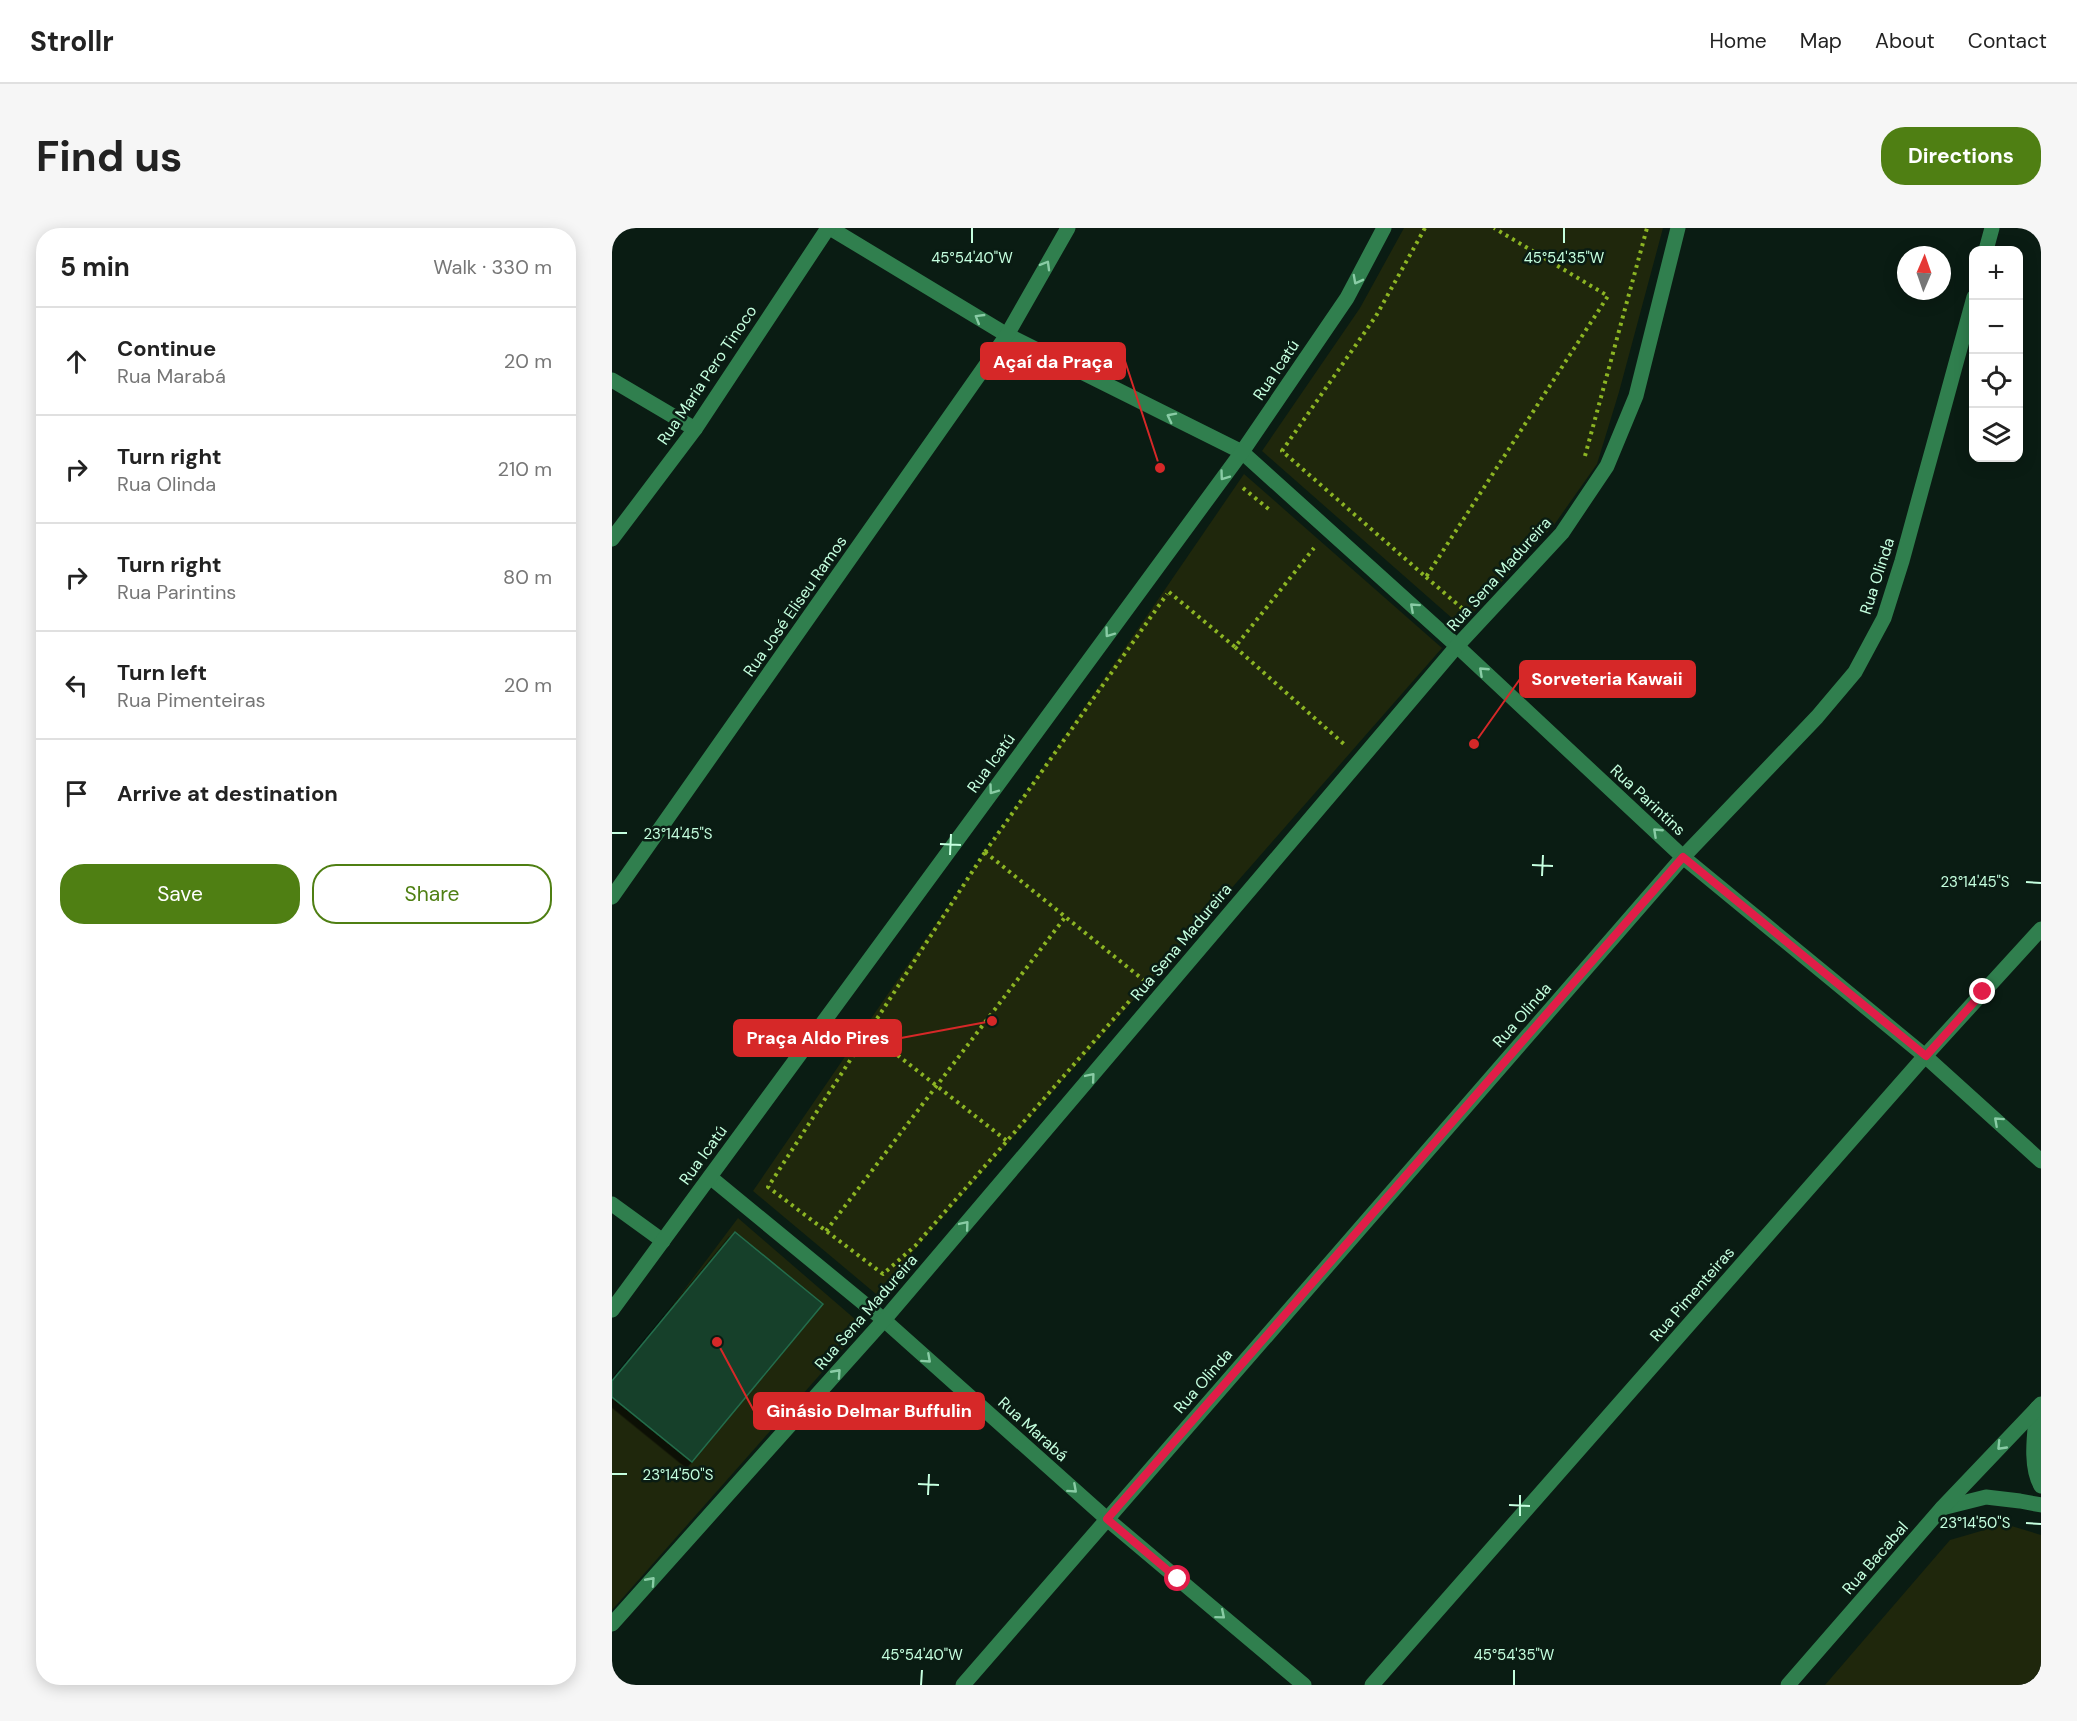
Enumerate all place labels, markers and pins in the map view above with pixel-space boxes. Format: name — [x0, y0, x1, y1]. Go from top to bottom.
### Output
callout: Açaí da Praça — [981, 343, 1125, 379]
callout: Sorveteria Kawaii — [1520, 661, 1695, 697]
callout: Praça Aldo Pires — [734, 1020, 901, 1056]
callout: Ginásio Delmar Buffulin — [754, 1393, 984, 1429]

